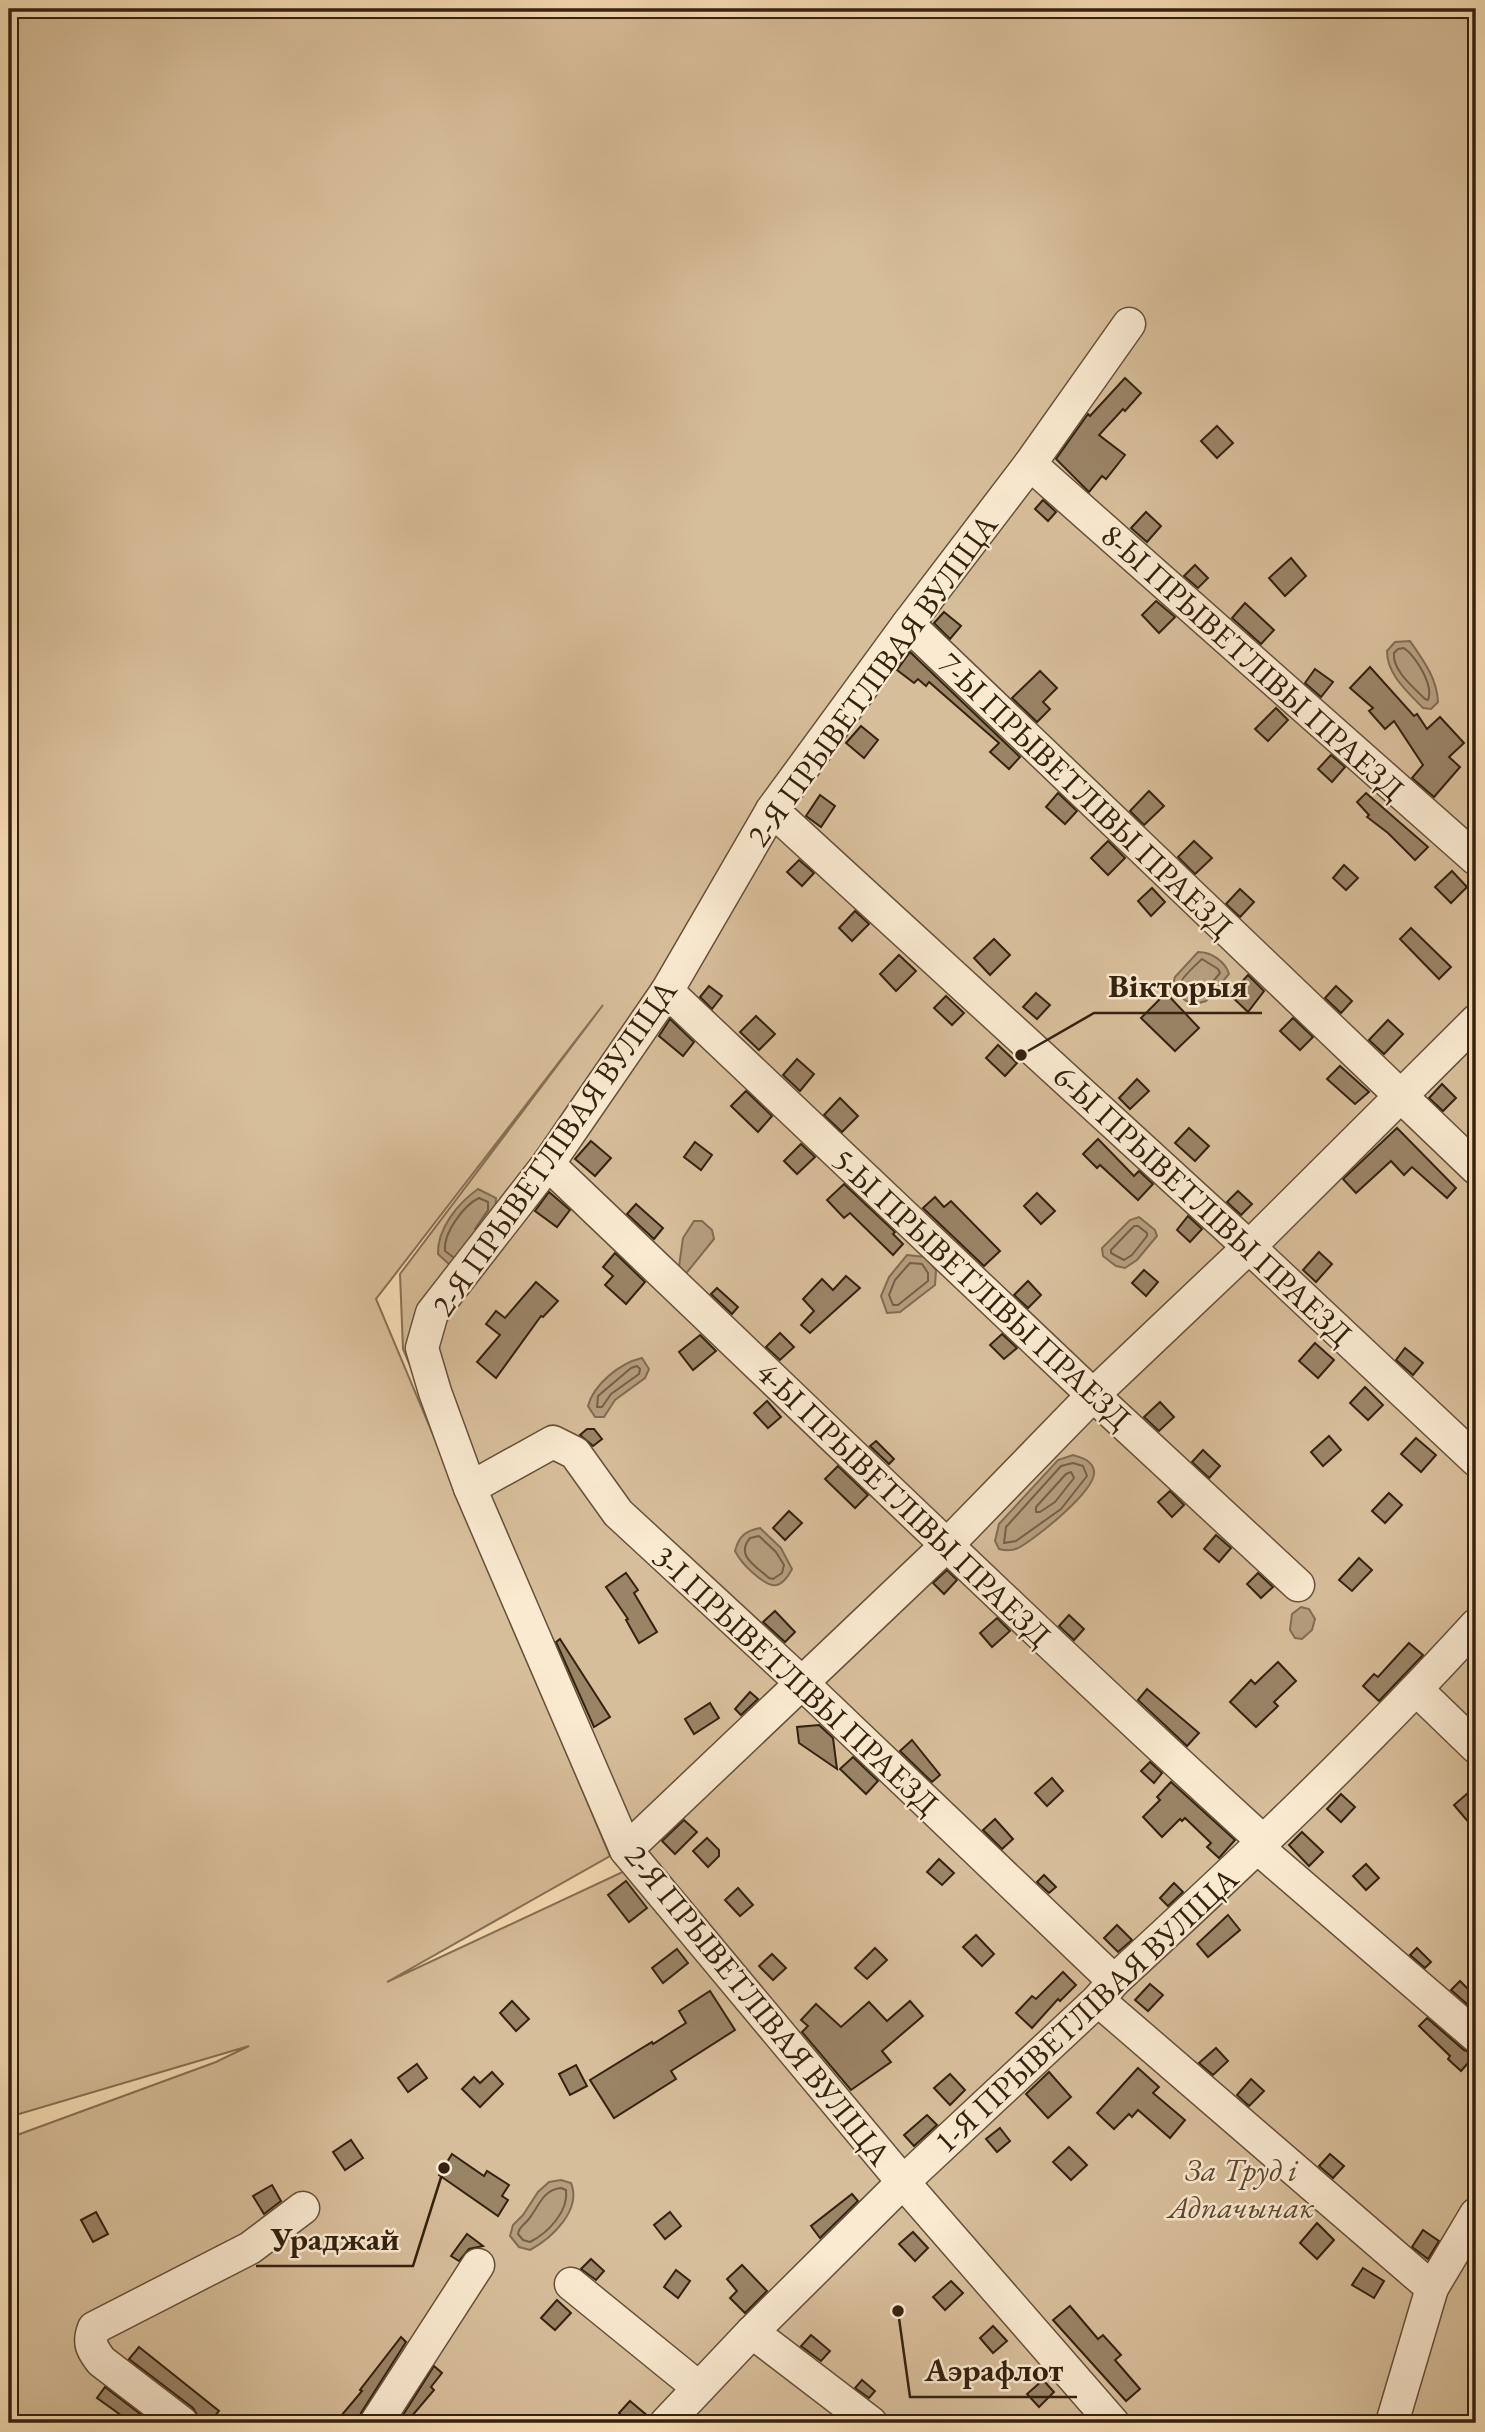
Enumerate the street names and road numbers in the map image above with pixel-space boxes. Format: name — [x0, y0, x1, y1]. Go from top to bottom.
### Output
street label: 2-Я ПРЫВЕТЛІВАЯ ВУЛІЦА — [737, 505, 1007, 855]
street label: 8-Ы ПРЫВЕТЛІВЫ ПРАЕЗД — [1092, 514, 1414, 810]
street label: 7-Ы ПРЫВЕТЛІВЫ ПРАЕЗД — [929, 643, 1243, 947]
street label: 2-Я ПРЫВЕТЛІВАЯ ВУЛІЦА — [422, 971, 687, 1324]
street label: 6-Ы ПРЫВЕТЛІВЫ ПРАЕЗД — [1044, 1055, 1362, 1355]
street label: 5-Ы ПРЫВЕТЛІВЫ ПРАЕЗД — [823, 1139, 1141, 1439]
street label: 4-Ы ПРЫВЕТЛІВЫ ПРАЕЗД — [747, 1352, 1061, 1656]
street label: 3-І ПРЫВЕТЛІВЫ ПРАЕЗД — [644, 1536, 948, 1824]
street label: 2-Я ПРЫВЕТЛІВАЯ ВУЛІЦА — [616, 1836, 901, 2175]
street label: 1-Я ПРЫВЕТЛІВАЯ ВУЛІЦА — [925, 1857, 1248, 2162]

